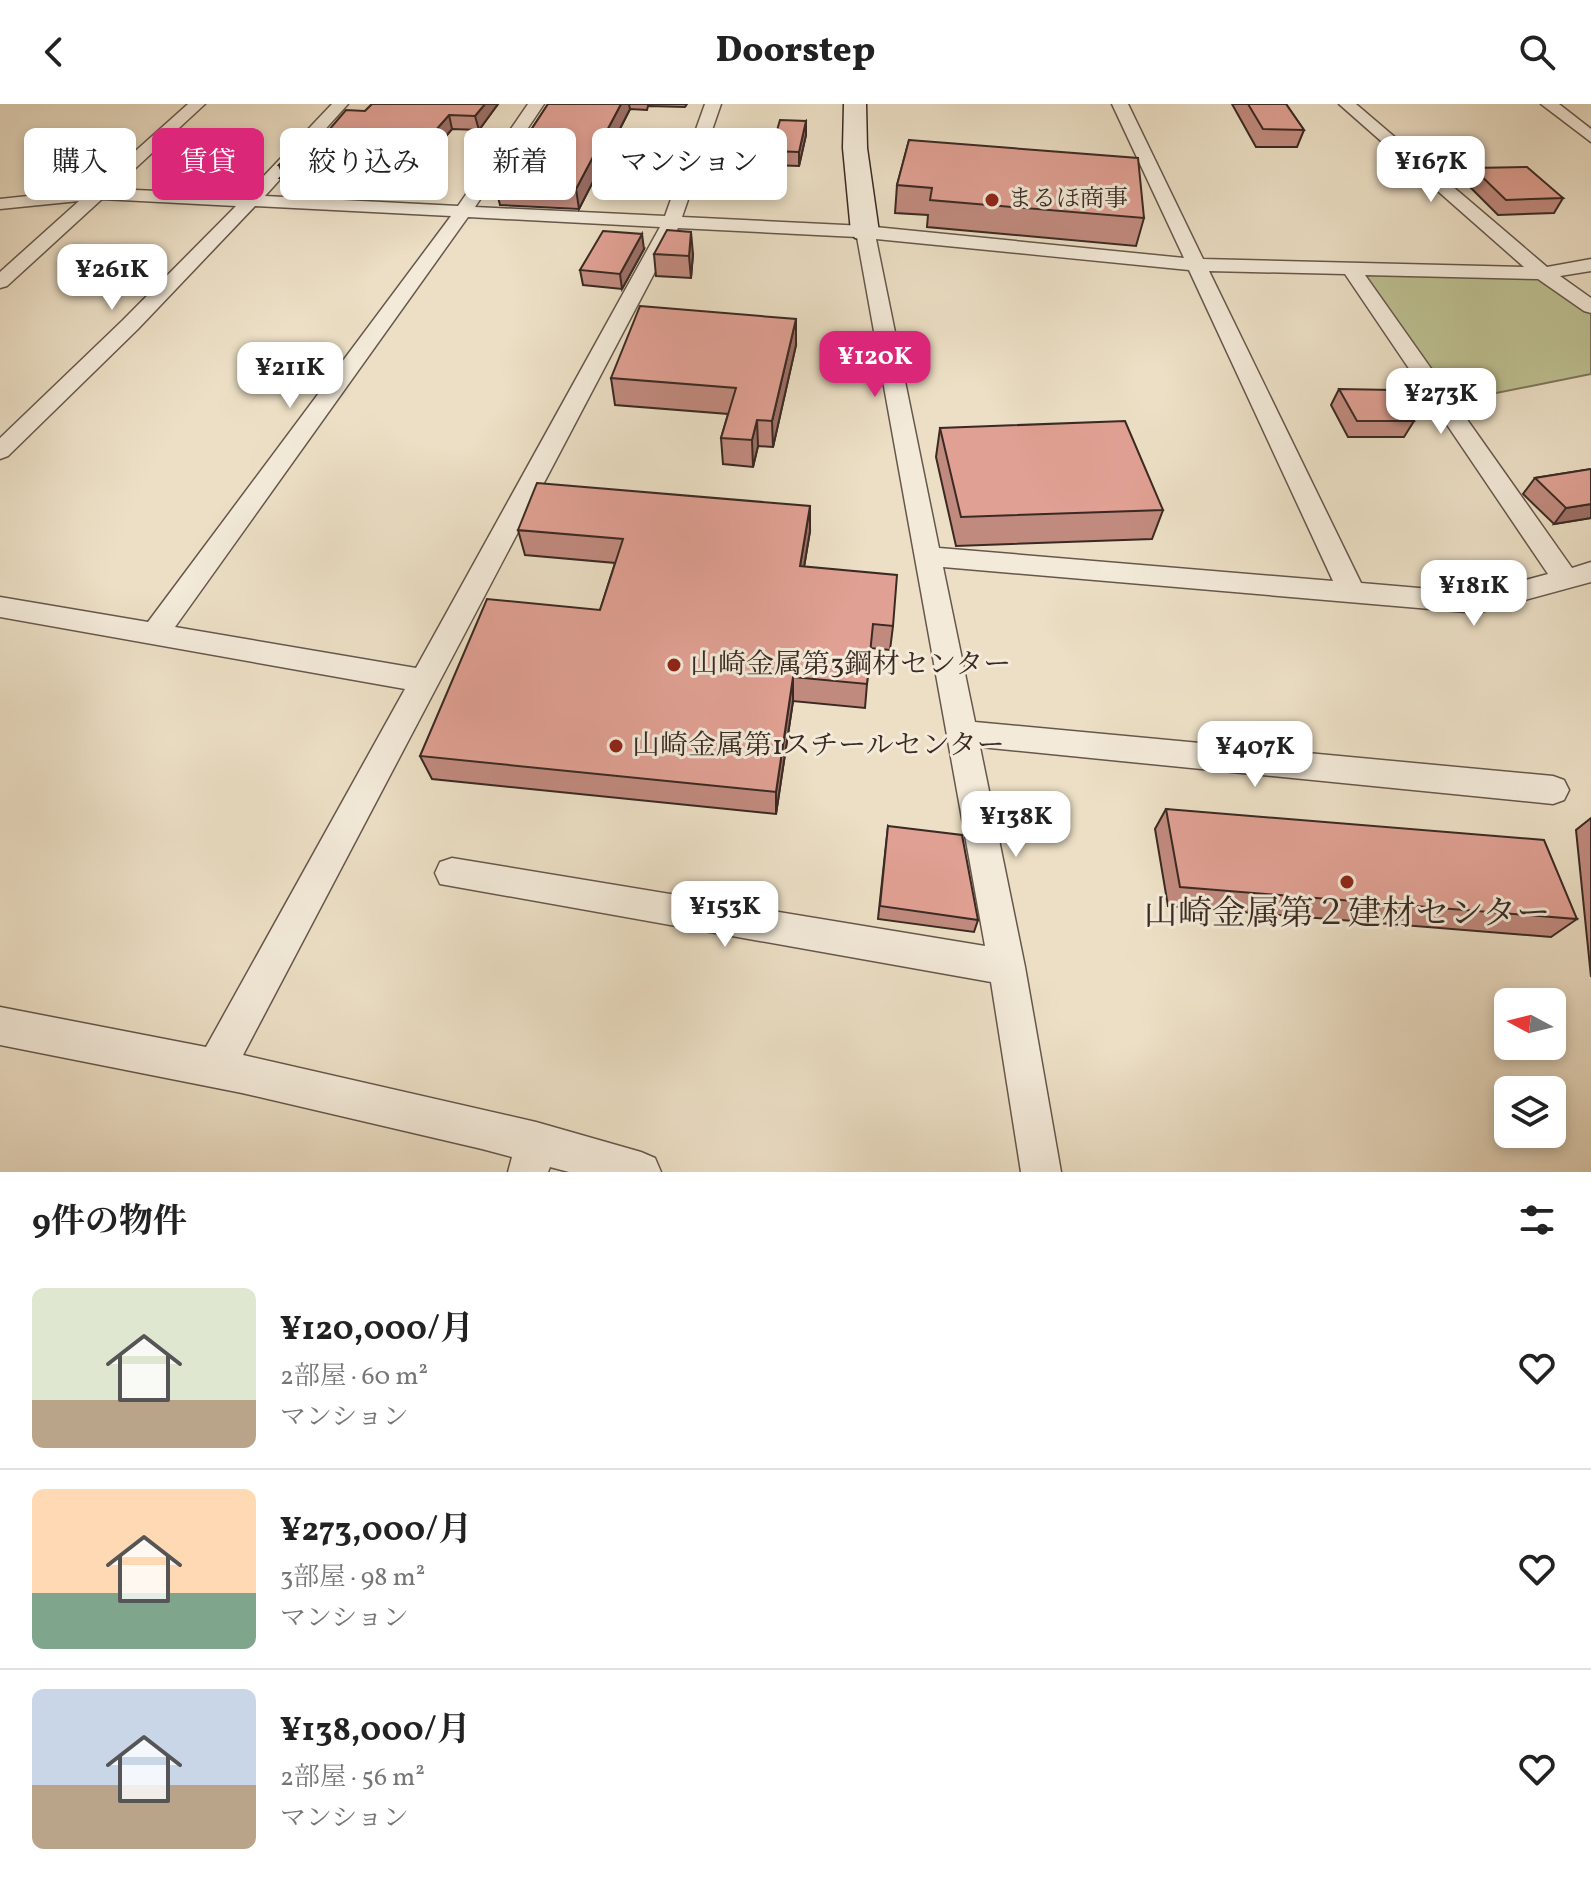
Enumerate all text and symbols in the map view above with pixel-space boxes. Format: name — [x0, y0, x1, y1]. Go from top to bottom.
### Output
text: Doorstep — [716, 27, 875, 77]
icon: back — [32, 30, 76, 74]
icon: search — [1515, 30, 1559, 74]
chip: 購入 — [24, 128, 136, 200]
chip: 賃貸 — [152, 128, 264, 200]
chip: 絞り込み — [280, 128, 448, 200]
chip: 新着 — [464, 128, 576, 200]
chip: マンション — [592, 128, 787, 200]
pin: ¥167K — [1375, 136, 1487, 204]
text: ¥167K — [1395, 144, 1467, 180]
place label: まるほ商事 — [1008, 183, 1128, 217]
marker: まるほ商事 — [983, 191, 1001, 209]
pin: ¥261K — [56, 244, 168, 312]
text: ¥261K — [75, 252, 149, 288]
pin: ¥120K — [819, 331, 931, 399]
text: ¥120K — [837, 339, 913, 375]
pin: ¥211K — [234, 342, 346, 410]
text: ¥211K — [255, 350, 325, 386]
pin: ¥273K — [1385, 368, 1497, 436]
text: ¥273K — [1404, 376, 1478, 412]
pin: ¥181K — [1418, 560, 1530, 628]
text: ¥181K — [1439, 568, 1509, 604]
place label: 山崎金属第3鋼材センター — [690, 646, 1011, 685]
marker: 山崎金属第3鋼材センター — [665, 656, 683, 674]
pin: ¥407K — [1199, 721, 1311, 789]
place label: 山崎金属第1スチールセンター — [632, 727, 1005, 766]
text: ¥407K — [1216, 729, 1294, 765]
marker: 山崎金属第1スチールセンター — [607, 737, 625, 755]
pin: ¥138K — [960, 791, 1072, 859]
text: ¥138K — [979, 799, 1053, 835]
marker: 山崎金属第２建材センター — [1338, 873, 1356, 891]
pin: ¥153K — [669, 881, 781, 949]
text: ¥153K — [689, 889, 761, 925]
place label: 山崎金属第２建材センター — [1144, 892, 1550, 939]
north arrow — [1494, 988, 1566, 1060]
map controls — [1494, 988, 1566, 1148]
button: layers — [1494, 1076, 1566, 1148]
icon: filters — [1515, 1198, 1559, 1242]
text: 9件の物件 — [32, 1200, 187, 1247]
text: ¥120,000/月 — [280, 1307, 474, 1354]
icon: home — [96, 1320, 192, 1416]
icon: heart — [1515, 1346, 1559, 1390]
text: 2部屋 · 60 m² — [280, 1359, 428, 1395]
text: マンション — [280, 1400, 409, 1436]
text: ¥273,000/月 — [280, 1508, 472, 1555]
icon: home — [96, 1521, 192, 1617]
icon: heart — [1515, 1547, 1559, 1591]
text: 3部屋 · 98 m² — [280, 1560, 425, 1596]
text: マンション — [280, 1601, 409, 1637]
text: ¥138,000/月 — [280, 1708, 471, 1755]
icon: home — [96, 1721, 192, 1817]
icon: heart — [1515, 1747, 1559, 1791]
text: 2部屋 · 56 m² — [280, 1760, 425, 1796]
text: マンション — [280, 1801, 409, 1837]

